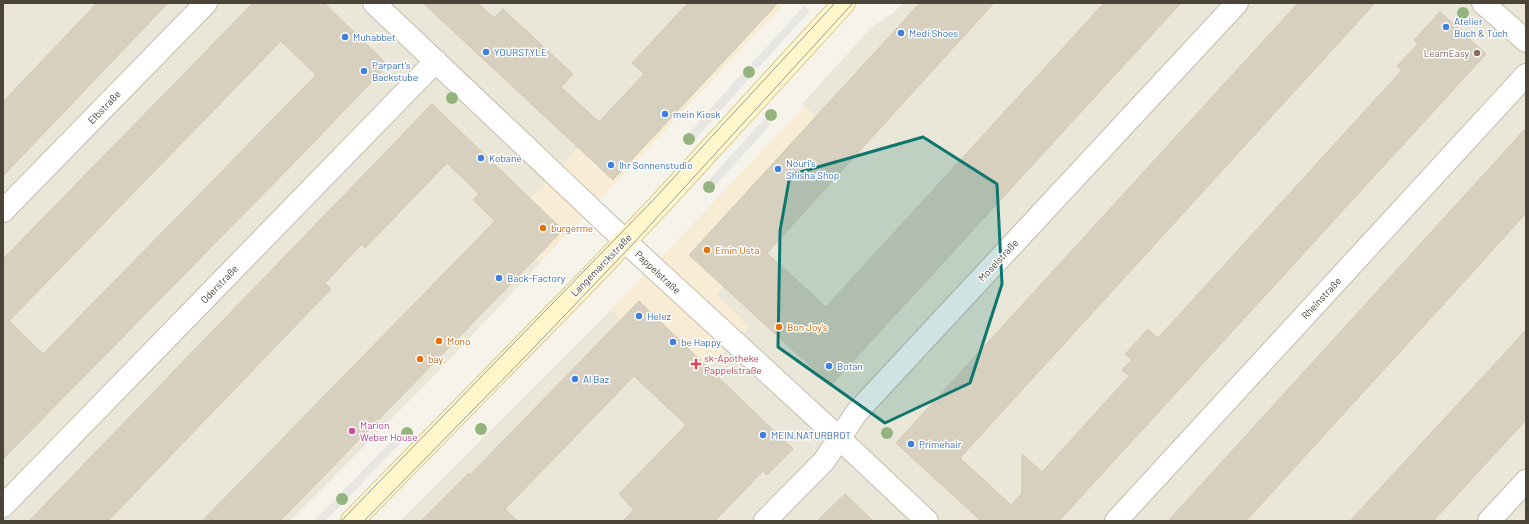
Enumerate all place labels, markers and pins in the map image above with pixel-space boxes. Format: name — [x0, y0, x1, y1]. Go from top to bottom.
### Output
place label: Atelier Buch & Tuch — [1454, 15, 1508, 39]
marker: Atelier Buch & Tuch — [1441, 22, 1451, 32]
place label: Medi Shoes — [909, 27, 958, 39]
marker: Medi Shoes — [896, 28, 906, 38]
place label: Muhabbet — [353, 31, 396, 43]
marker: Muhabbet — [340, 32, 350, 42]
place label: YOURSTYLE — [494, 46, 547, 58]
marker: YOURSTYLE — [481, 47, 491, 57]
place label: LearnEasy — [1424, 47, 1469, 59]
marker: LearnEasy — [1472, 48, 1482, 58]
place label: Parpart's Backstube — [372, 59, 418, 83]
marker: Parpart's Backstube — [359, 66, 369, 76]
place label: mein Kiosk — [673, 108, 720, 120]
marker: mein Kiosk — [660, 109, 670, 119]
place label: Kobané — [489, 152, 522, 164]
marker: Kobané — [476, 153, 486, 163]
place label: Nouri's Shisha Shop — [786, 157, 839, 181]
place label: Ihr Sonnenstudio — [619, 159, 693, 171]
marker: Ihr Sonnenstudio — [606, 160, 616, 170]
marker: Nouri's Shisha Shop — [773, 164, 783, 174]
place label: burgerme — [551, 222, 593, 234]
marker: burgerme — [538, 223, 548, 233]
place label: Emin Usta — [715, 244, 759, 256]
marker: Emin Usta — [702, 245, 712, 255]
place label: Back-Factory — [507, 272, 566, 284]
marker: Back-Factory — [494, 273, 504, 283]
place label: Helez — [647, 310, 672, 322]
marker: Helez — [634, 311, 644, 321]
place label: Bon Joy's — [787, 321, 828, 333]
marker: Bon Joy's — [774, 322, 784, 332]
place label: Mono — [447, 335, 470, 347]
marker: Mono — [434, 336, 444, 346]
place label: be Happy — [681, 336, 721, 348]
marker: be Happy — [668, 337, 678, 347]
place label: sk-Apotheke Pappelstraße — [704, 352, 762, 376]
place label: bay. — [428, 353, 445, 365]
marker: bay. — [415, 354, 425, 364]
marker: sk-Apotheke Pappelstraße — [691, 359, 701, 369]
place label: Botan — [837, 360, 863, 372]
marker: Botan — [824, 361, 834, 371]
place label: Al Baz — [583, 373, 610, 385]
marker: Al Baz — [570, 374, 580, 384]
place label: Marion Weber House — [360, 419, 417, 443]
marker: Marion Weber House — [347, 426, 357, 436]
place label: MEIN.NATURBROT — [771, 429, 851, 441]
marker: MEIN.NATURBROT — [758, 430, 768, 440]
place label: Primehair — [919, 438, 962, 450]
marker: Primehair — [906, 439, 916, 449]

